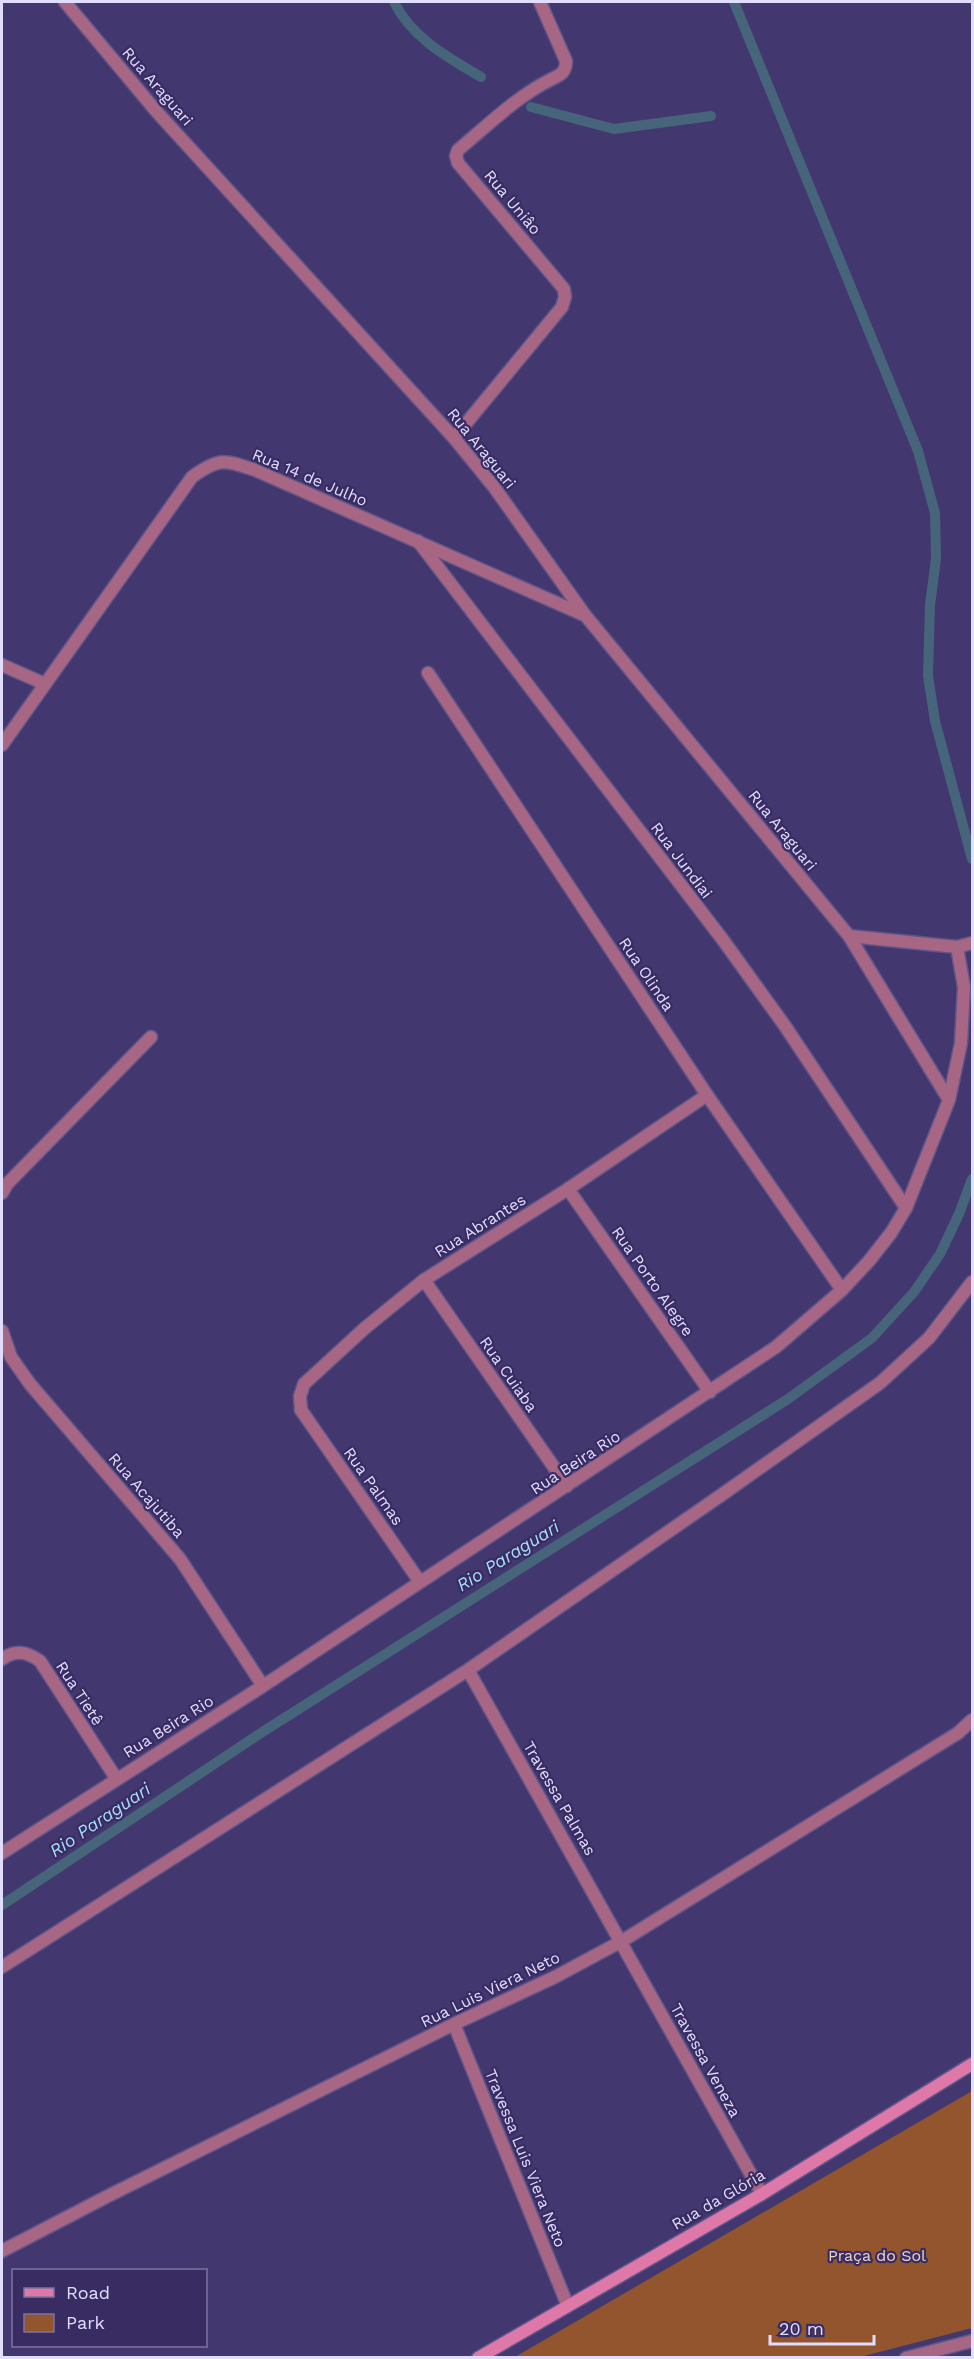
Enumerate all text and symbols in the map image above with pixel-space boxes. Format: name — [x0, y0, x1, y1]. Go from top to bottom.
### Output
street label: Rua Araguari — [118, 43, 197, 130]
street label: Rua Uniâo — [480, 166, 545, 239]
street label: Rua Araguari — [443, 404, 520, 492]
street label: Rua 14 de Julho — [249, 445, 370, 510]
street label: Rua Araguari — [744, 786, 821, 874]
street label: Rua Jundiai — [647, 818, 716, 902]
street label: Rua Olinda — [615, 934, 678, 1015]
street label: Rua Abrantes — [431, 1190, 529, 1261]
street label: Rua Porto Alegre — [608, 1223, 698, 1340]
street label: Rua Cuiaba — [476, 1333, 542, 1416]
street label: Rua Beira Rio — [527, 1426, 624, 1499]
street label: Rua Palmas — [340, 1444, 407, 1529]
street label: Rua Acajutiba — [105, 1449, 189, 1542]
water label: Rio Paraguari — [453, 1515, 564, 1595]
street label: Rua Tietê — [52, 1658, 107, 1729]
street label: Rua Beira Rio — [119, 1691, 217, 1762]
street label: Travessa Palmas — [519, 1738, 600, 1859]
water label: Rio Paraguari — [45, 1777, 155, 1861]
street label: Rua Luis Viera Neto — [417, 1947, 563, 2031]
street label: Travessa Veneza — [666, 2000, 745, 2121]
street label: Travessa Luis Viera Neto — [481, 2066, 570, 2250]
street label: Rua da Glória — [668, 2165, 768, 2234]
park label: Praça do Sol — [828, 2246, 926, 2265]
legend — [12, 2269, 207, 2347]
text: Road — [66, 2282, 110, 2303]
scale bar — [770, 2308, 874, 2346]
text: Park — [66, 2312, 105, 2333]
text: 20 m — [779, 2318, 824, 2339]

